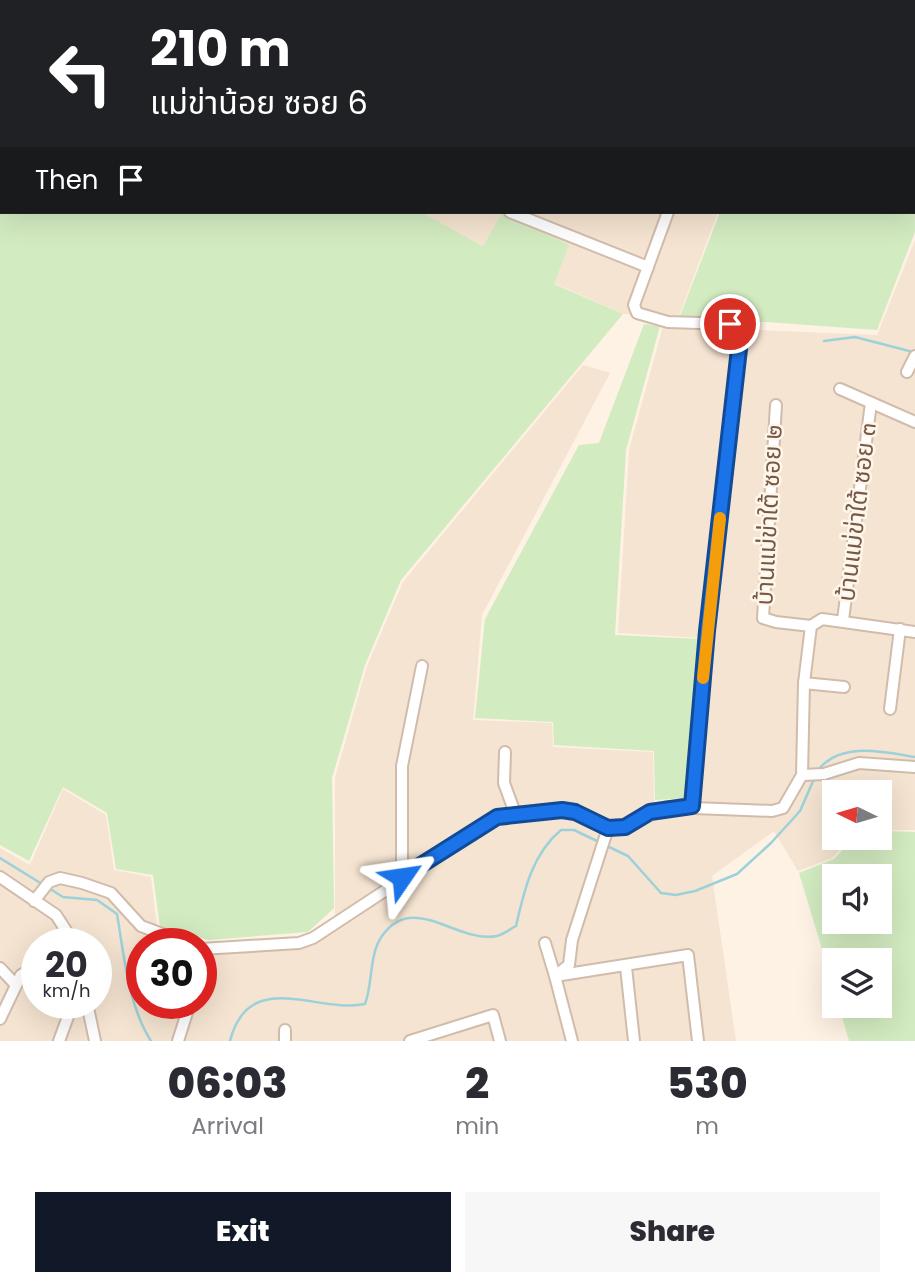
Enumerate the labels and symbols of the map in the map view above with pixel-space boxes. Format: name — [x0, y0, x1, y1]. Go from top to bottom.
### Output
pin — [700, 294, 760, 354]
street label: บ้านแม่ข่าใต้ ซอย ๓ — [829, 421, 884, 603]
street label: บ้านแม่ข่าใต้ ซอย ๒ — [747, 424, 790, 606]
north arrow — [822, 780, 892, 850]
position arrow — [365, 840, 439, 914]
speed limit sign: 30 — [126, 928, 217, 1019]

